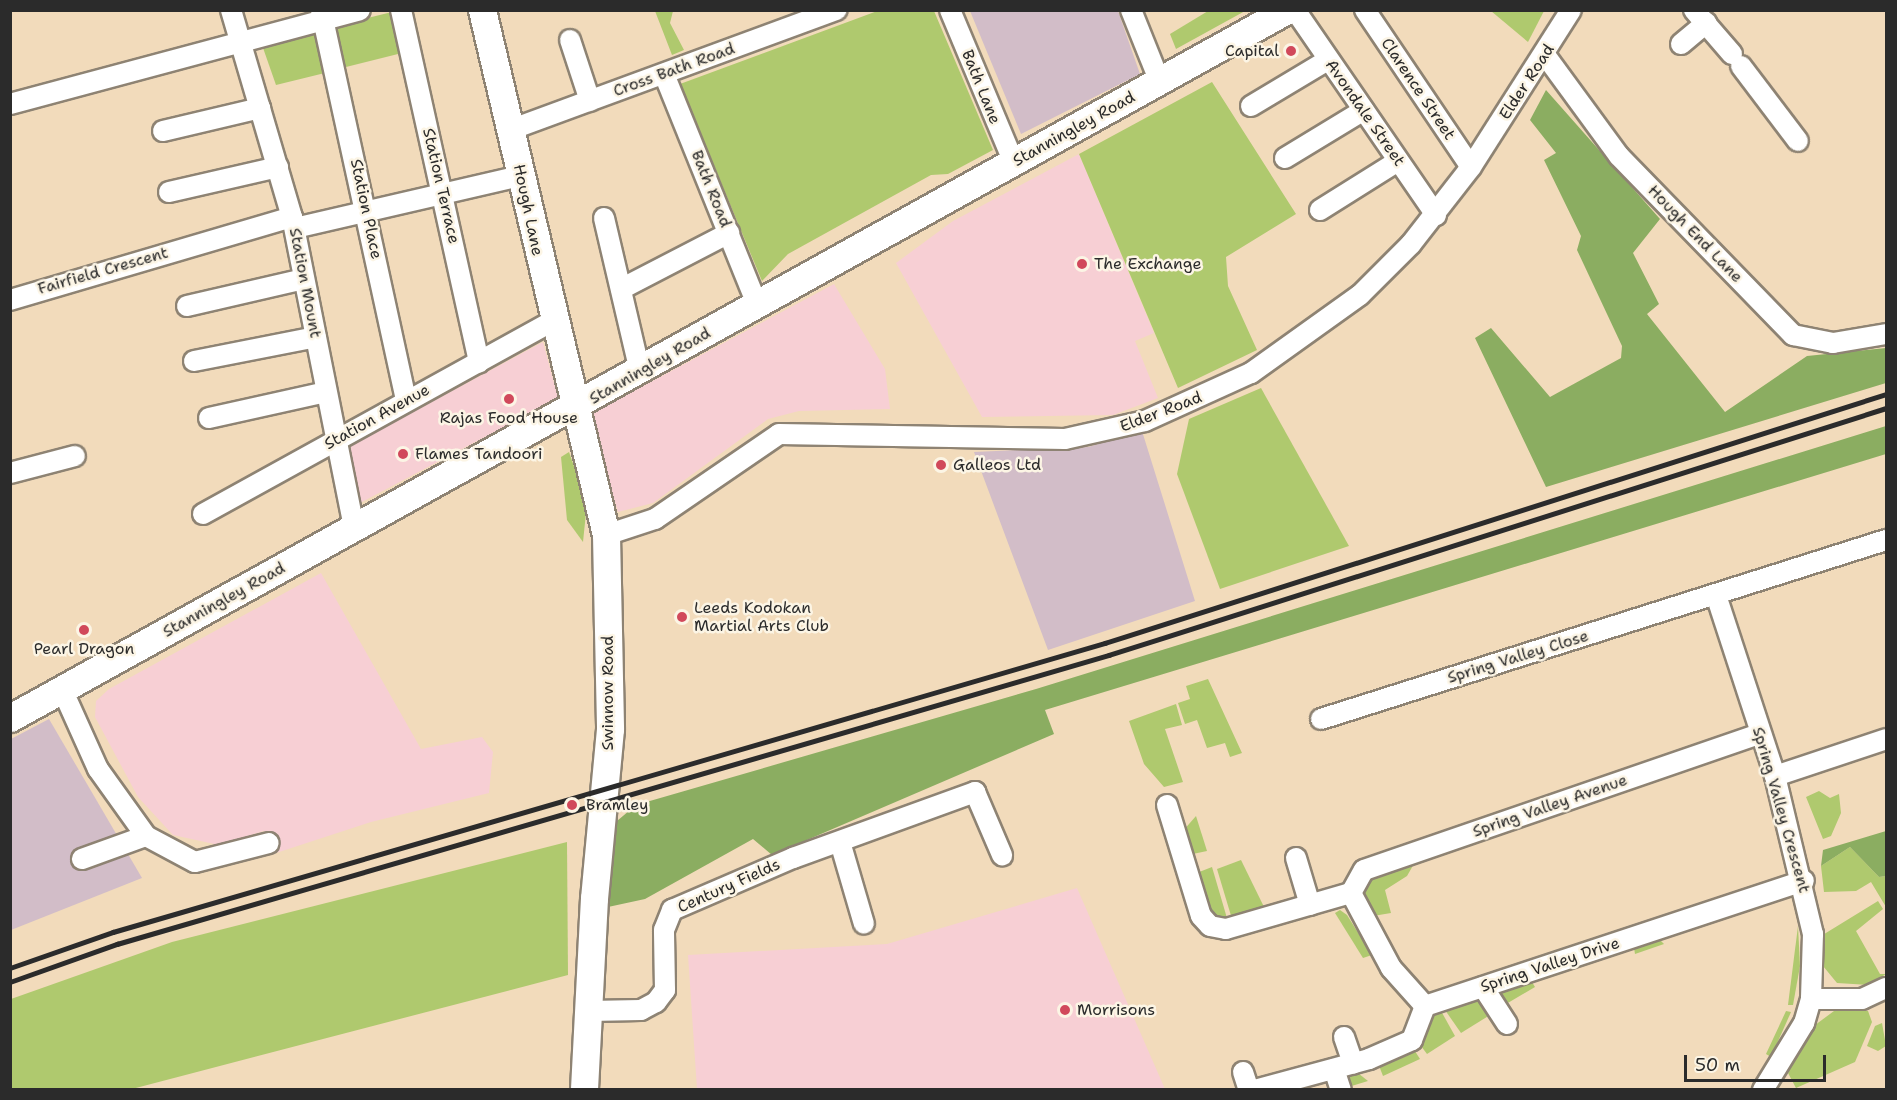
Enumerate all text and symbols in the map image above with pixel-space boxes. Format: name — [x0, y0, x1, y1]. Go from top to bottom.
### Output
street label: Clarence Street — [1377, 34, 1459, 144]
street label: Cross Bath Road — [611, 39, 737, 101]
place label: Capital — [1225, 41, 1279, 61]
street label: Elder Road — [1495, 41, 1559, 123]
marker: Capital — [1284, 44, 1298, 58]
street label: Bath Lane — [957, 47, 1005, 127]
street label: Avondale Street — [1321, 56, 1409, 170]
street label: Stanningley Road — [1009, 87, 1139, 171]
street label: Station Terrace — [418, 126, 464, 246]
street label: Bath Road — [687, 148, 735, 230]
street label: Station Place — [346, 157, 386, 261]
street label: Hough Lane — [509, 163, 547, 257]
street label: Hough End Lane — [1644, 181, 1746, 287]
street label: Station Mount — [285, 226, 325, 340]
street label: Fairfield Crescent — [36, 243, 170, 299]
place label: The Exchange — [1094, 254, 1201, 274]
marker: The Exchange — [1075, 257, 1089, 271]
street label: Stanningley Road — [586, 323, 714, 409]
street label: Station Avenue — [321, 380, 433, 454]
street label: Elder Road — [1117, 388, 1205, 436]
marker: Rajas Food House — [502, 392, 516, 406]
place label: Rajas Food House — [440, 408, 578, 428]
place label: Flames Tandoori — [415, 444, 543, 464]
marker: Flames Tandoori — [396, 447, 410, 461]
place label: Galleos Ltd — [953, 455, 1041, 475]
marker: Galleos Ltd — [934, 458, 948, 472]
street label: Stanningley Road — [159, 558, 289, 642]
place label: Leeds Kodokan Martial Arts Club — [694, 598, 829, 636]
marker: Leeds Kodokan Martial Arts Club — [675, 610, 689, 624]
marker: Pearl Dragon — [77, 623, 91, 637]
street label: Spring Valley Close — [1445, 626, 1591, 688]
street label: Swinnow Road — [598, 636, 618, 750]
place label: Pearl Dragon — [34, 639, 134, 659]
street label: Spring Valley Crescent — [1748, 725, 1814, 895]
street label: Spring Valley Avenue — [1470, 770, 1630, 842]
place label: Bramley — [586, 795, 648, 815]
marker: Bramley — [563, 796, 581, 814]
street label: Century Fields — [675, 855, 783, 917]
street label: Spring Valley Drive — [1478, 933, 1622, 997]
place label: Morrisons — [1077, 1000, 1155, 1020]
marker: Morrisons — [1058, 1003, 1072, 1017]
scale bar — [1687, 1043, 1830, 1081]
text: 50 m — [1695, 1053, 1740, 1077]

